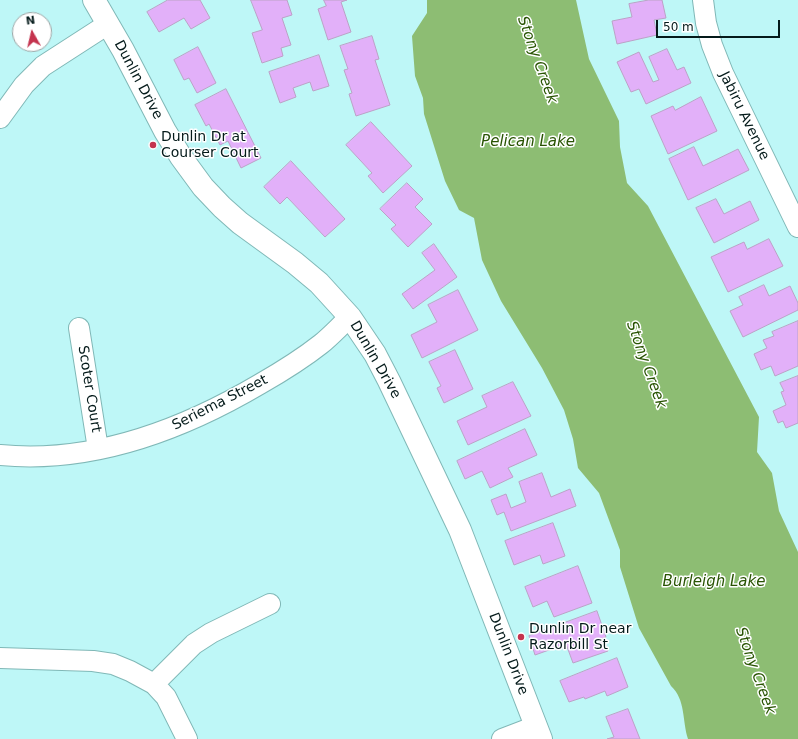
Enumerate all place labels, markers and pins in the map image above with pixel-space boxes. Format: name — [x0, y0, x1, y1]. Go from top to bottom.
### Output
place label: Dunlin Dr at Courser Court — [161, 129, 259, 162]
marker: Dunlin Dr at Courser Court — [148, 140, 158, 150]
place label: Dunlin Dr near Razorbill St — [529, 621, 631, 654]
marker: Dunlin Dr near Razorbill St — [516, 632, 526, 642]

